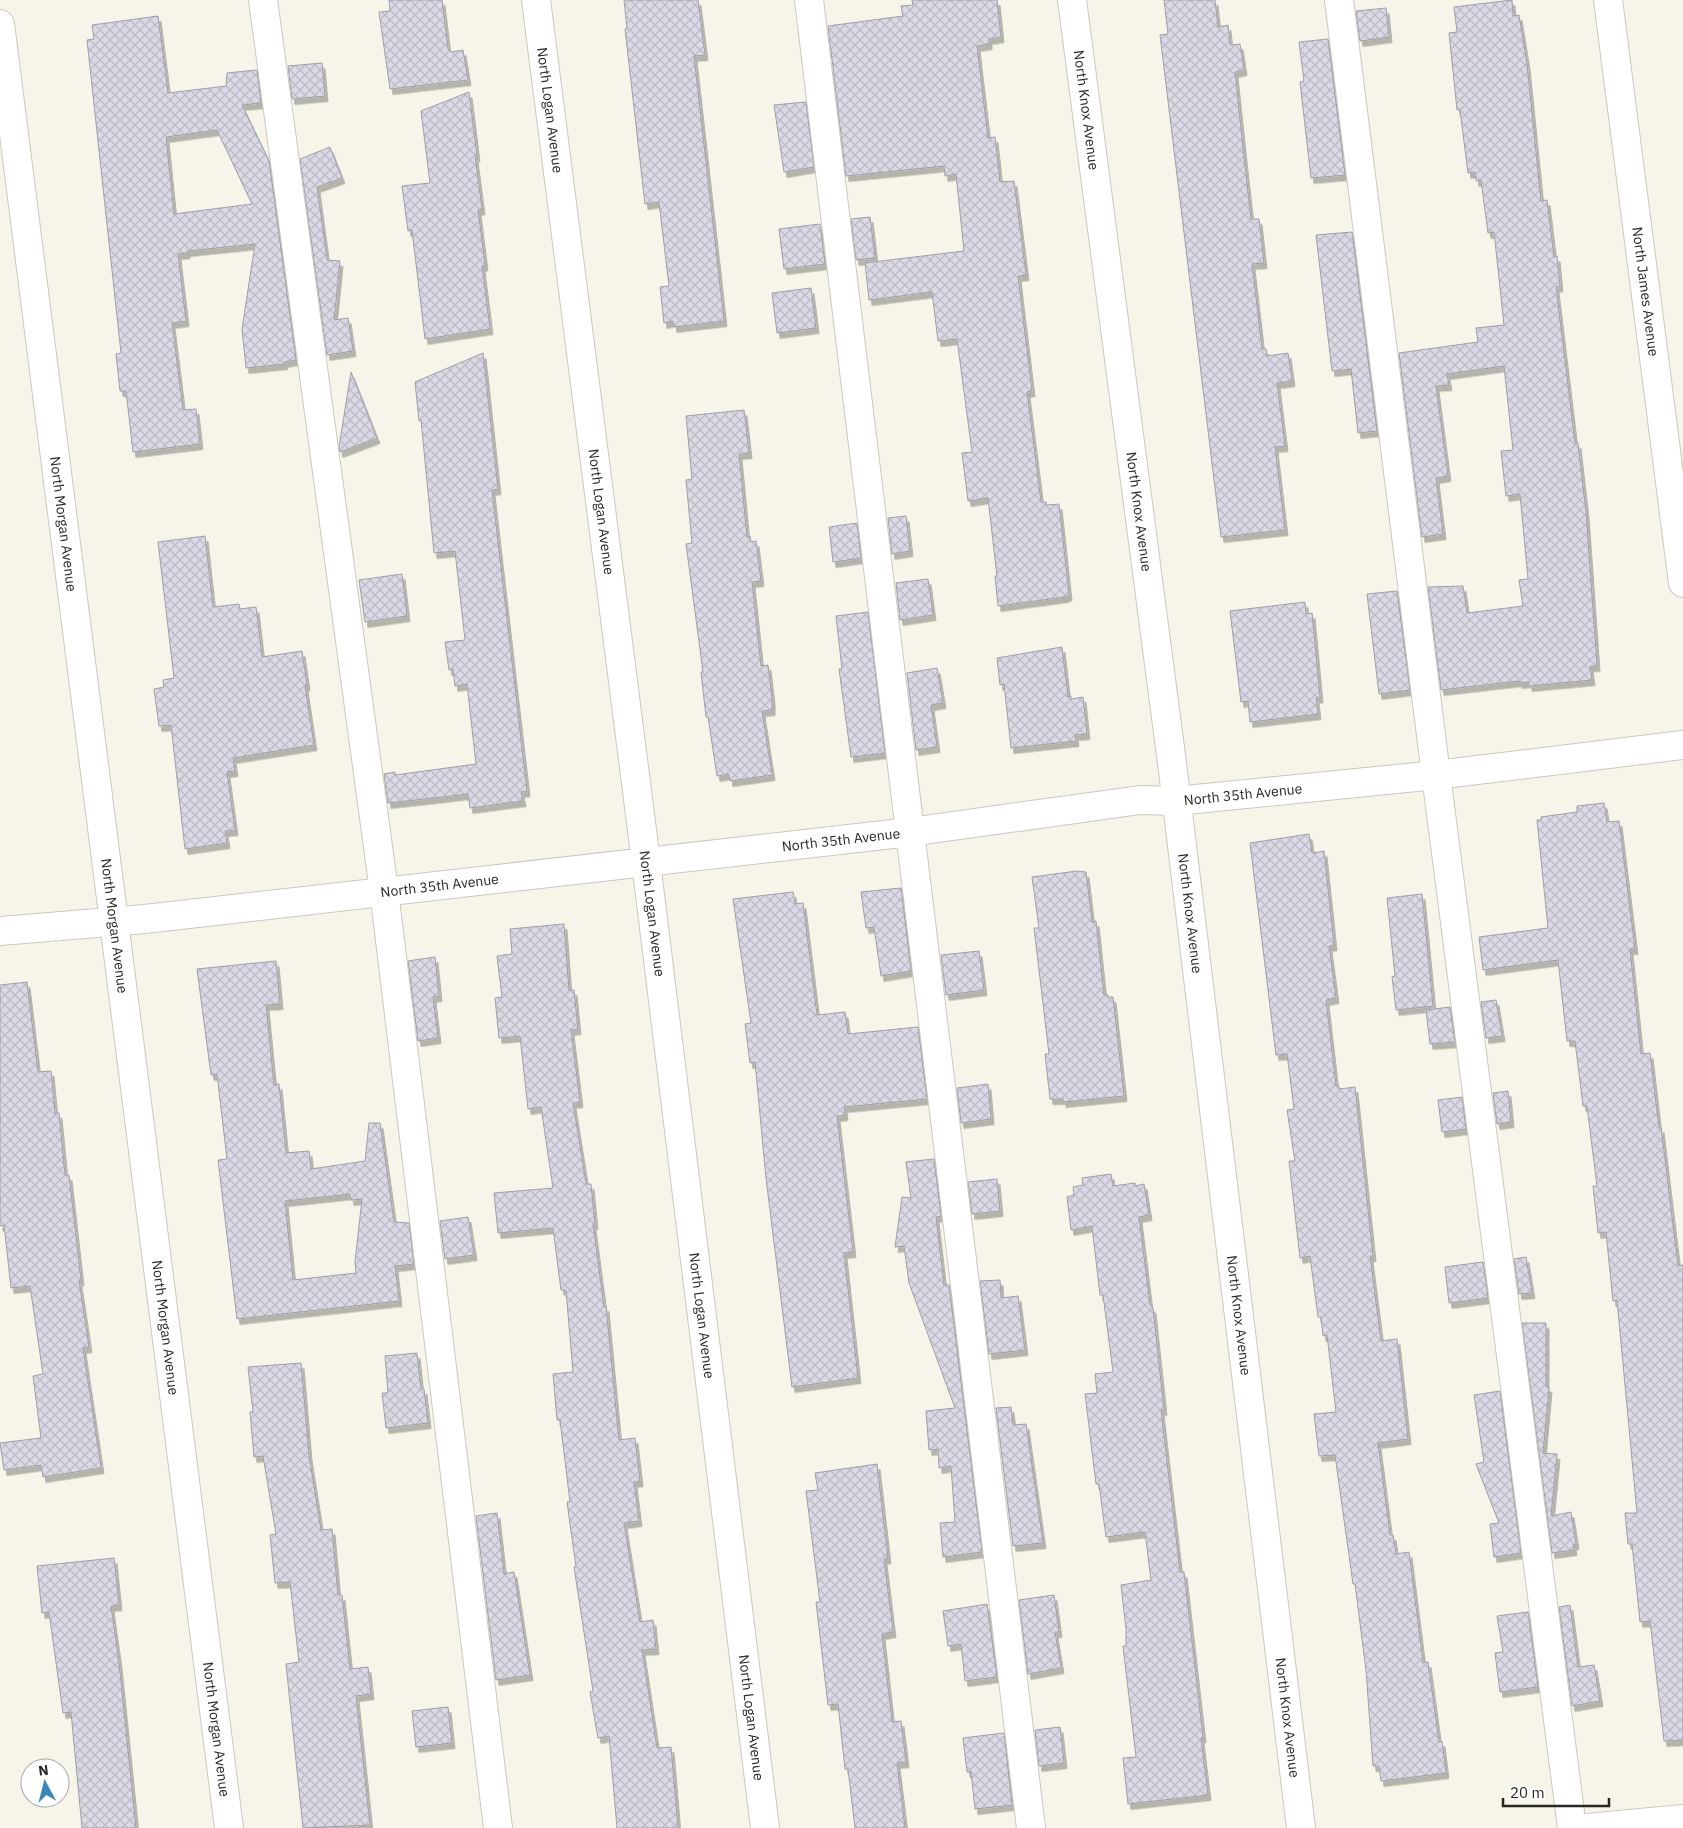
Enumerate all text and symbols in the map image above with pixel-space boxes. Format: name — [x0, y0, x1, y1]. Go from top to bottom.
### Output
street label: North Logan Avenue — [533, 46, 567, 174]
street label: North Knox Avenue — [1070, 49, 1103, 171]
street label: North James Avenue — [1628, 226, 1663, 358]
street label: North Logan Avenue — [584, 448, 618, 576]
street label: North Knox Avenue — [1122, 451, 1156, 573]
street label: North Morgan Avenue — [46, 455, 81, 593]
street label: North 35th Avenue — [1183, 779, 1303, 809]
street label: North 35th Avenue — [781, 824, 901, 856]
street label: North Logan Avenue — [636, 850, 669, 978]
street label: North Knox Avenue — [1174, 852, 1206, 975]
street label: North Morgan Avenue — [97, 857, 132, 995]
street label: North 35th Avenue — [380, 870, 500, 901]
street label: North Logan Avenue — [685, 1252, 719, 1380]
street label: North Knox Avenue — [1223, 1254, 1255, 1377]
street label: North Morgan Avenue — [148, 1259, 183, 1396]
street label: North Logan Avenue — [735, 1654, 768, 1782]
street label: North Knox Avenue — [1271, 1656, 1304, 1779]
street label: North Morgan Avenue — [199, 1661, 234, 1798]
north arrow — [20, 1758, 70, 1808]
text: N — [37, 1761, 50, 1780]
scale bar — [1503, 1776, 1609, 1808]
text: 20 m — [1510, 1783, 1545, 1802]

